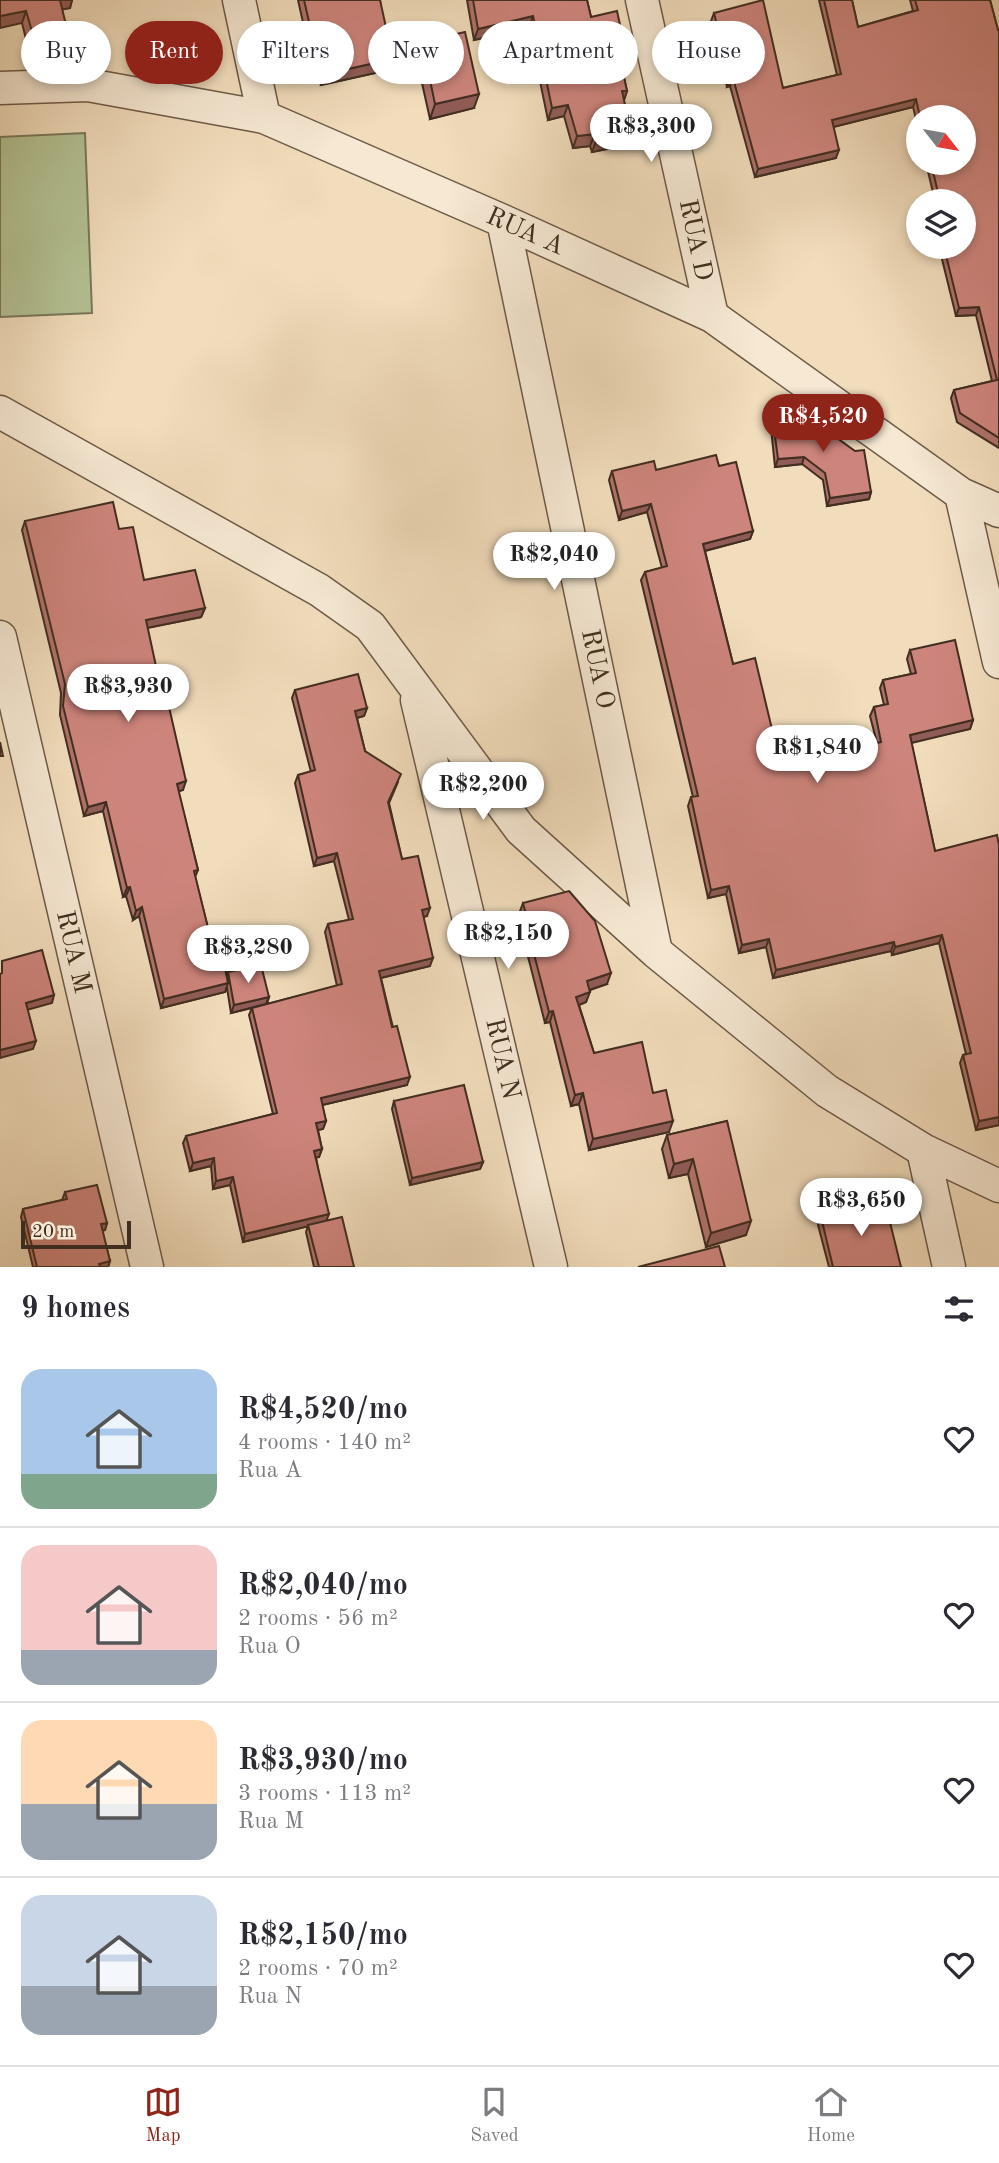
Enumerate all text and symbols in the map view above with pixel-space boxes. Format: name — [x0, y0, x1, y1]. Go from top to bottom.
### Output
chip: Buy — [21, 21, 111, 84]
chip: Rent — [125, 21, 223, 84]
chip: Filters — [237, 21, 354, 84]
chip: New — [368, 21, 464, 84]
chip: Apartment — [478, 21, 638, 84]
chip: House — [652, 21, 765, 84]
pin: R$3,300 — [586, 104, 716, 164]
north arrow — [906, 105, 976, 175]
map controls — [906, 105, 976, 259]
text: R$3,300 — [606, 115, 696, 138]
button: layers — [906, 189, 976, 259]
street label: RUA D — [674, 197, 716, 283]
street label: RUA A — [482, 203, 568, 261]
pin: R$4,520 — [758, 394, 888, 454]
text: R$4,520 — [778, 405, 868, 428]
pin: R$2,040 — [489, 532, 619, 592]
text: R$2,040 — [509, 543, 599, 566]
street label: RUA O — [576, 627, 618, 711]
pin: R$3,930 — [63, 664, 193, 724]
text: R$3,930 — [83, 675, 173, 698]
pin: R$1,840 — [752, 726, 882, 785]
text: R$1,840 — [772, 736, 862, 759]
pin: R$2,200 — [418, 762, 548, 822]
text: R$2,200 — [438, 773, 528, 796]
street label: RUA M — [51, 908, 95, 996]
pin: R$2,150 — [443, 912, 573, 971]
text: R$2,150 — [463, 922, 553, 945]
pin: R$3,280 — [183, 926, 313, 985]
text: R$3,280 — [203, 936, 293, 959]
street label: RUA N — [480, 1016, 524, 1102]
pin: R$3,650 — [796, 1178, 926, 1238]
text: R$3,650 — [816, 1189, 906, 1212]
scale bar — [21, 1218, 131, 1250]
text: 20 m — [32, 1223, 74, 1242]
icon: filters — [940, 1290, 978, 1328]
text: 9 homes — [21, 1294, 130, 1324]
text: R$4,520/mo — [238, 1395, 408, 1425]
icon: home — [77, 1397, 161, 1481]
icon: heart — [940, 1420, 978, 1458]
text: 4 rooms · 140 m² — [238, 1431, 411, 1454]
text: Rua A — [238, 1459, 302, 1482]
text: R$2,040/mo — [238, 1571, 408, 1601]
icon: home — [77, 1573, 161, 1657]
icon: heart — [940, 1596, 978, 1634]
text: 2 rooms · 56 m² — [238, 1607, 398, 1630]
text: Rua O — [238, 1635, 301, 1658]
text: R$3,930/mo — [238, 1746, 408, 1776]
icon: home — [77, 1748, 161, 1832]
icon: heart — [940, 1771, 978, 1809]
text: 3 rooms · 113 m² — [238, 1782, 411, 1805]
text: Rua M — [238, 1810, 304, 1833]
text: R$2,150/mo — [238, 1921, 408, 1951]
icon: home — [77, 1923, 161, 2007]
icon: heart — [940, 1946, 978, 1984]
text: 2 rooms · 70 m² — [238, 1957, 398, 1980]
text: Rua N — [238, 1985, 302, 2008]
tab: Map — [144, 2083, 182, 2148]
tab: Saved — [470, 2083, 519, 2148]
tab: Home — [807, 2083, 855, 2148]

